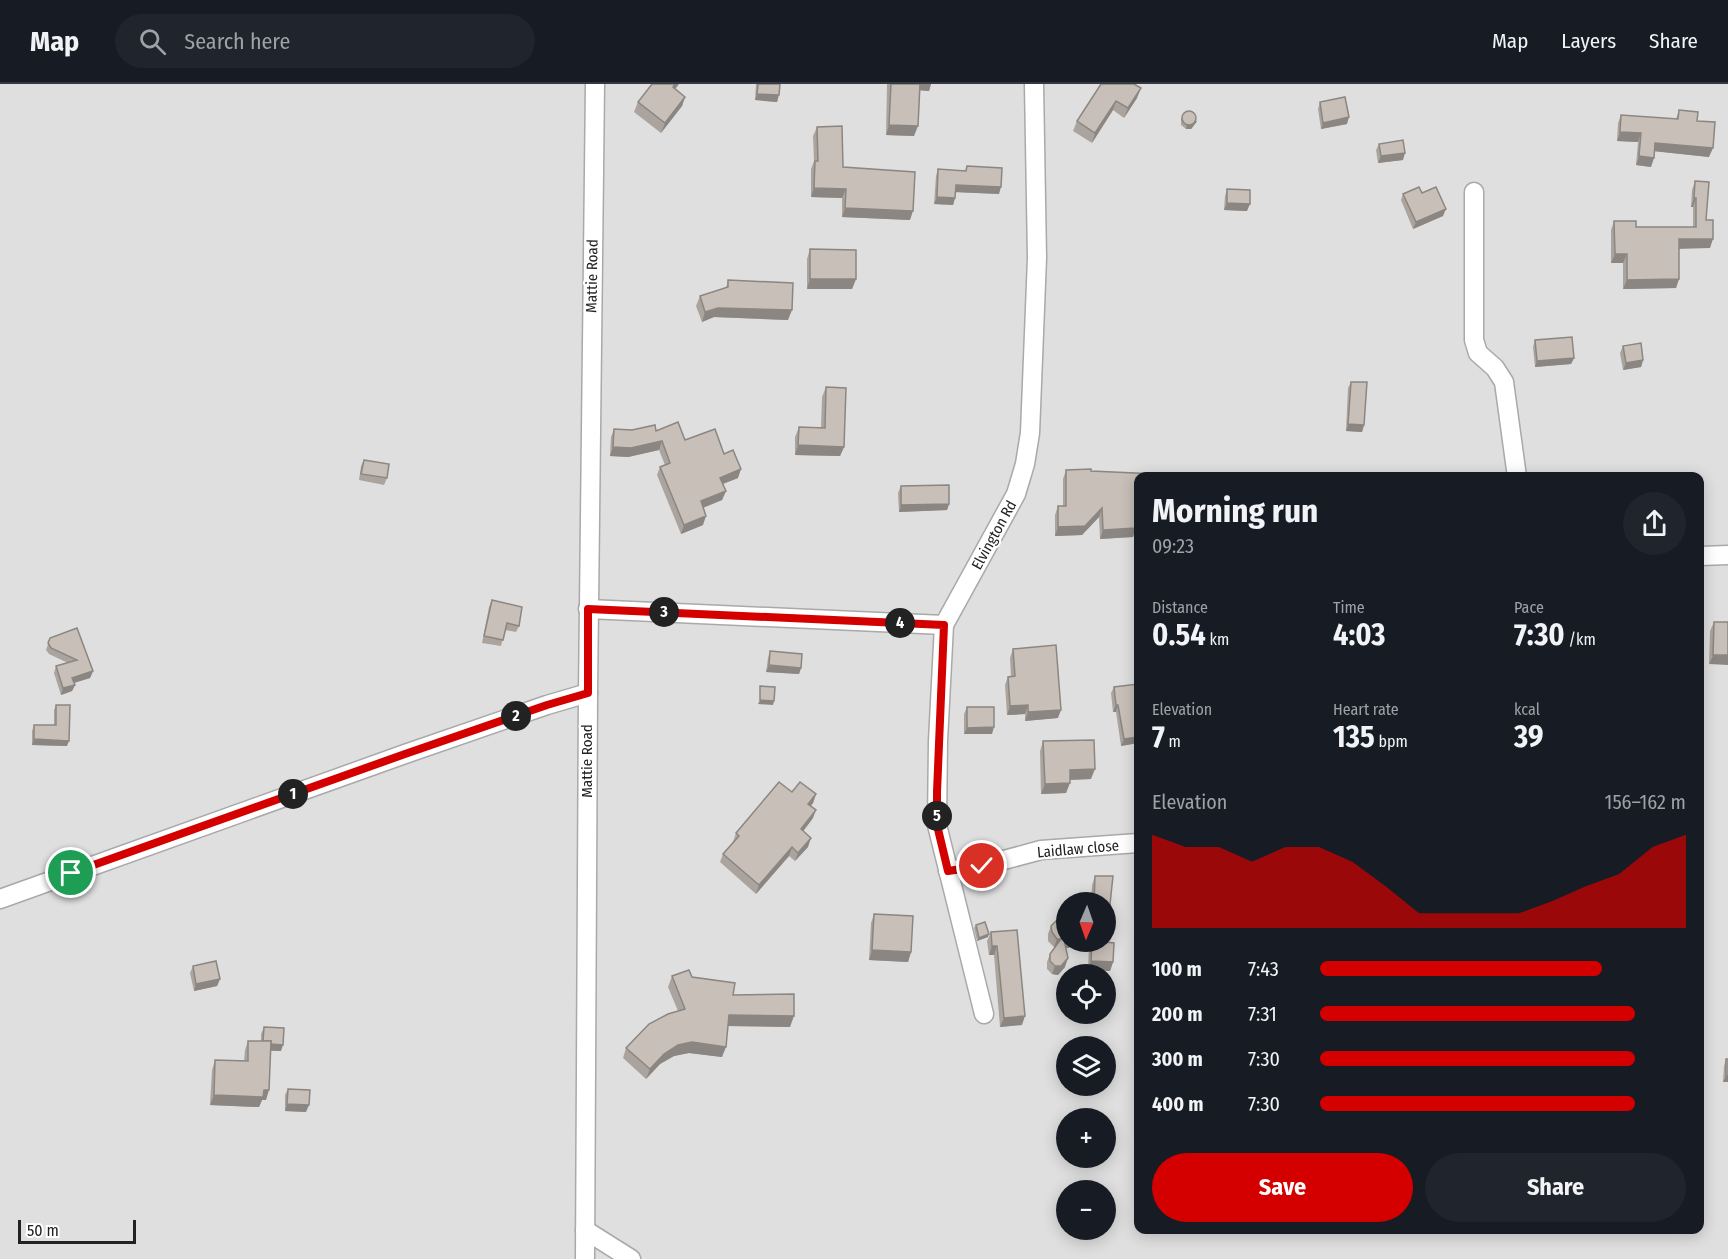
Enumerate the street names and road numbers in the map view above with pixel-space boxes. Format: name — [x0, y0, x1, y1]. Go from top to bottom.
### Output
street label: Mattie Road — [582, 239, 602, 313]
street label: Elvington Rd — [968, 497, 1020, 573]
street label: Mattie Road — [578, 724, 596, 798]
street label: Laidlaw close — [1036, 836, 1120, 862]

